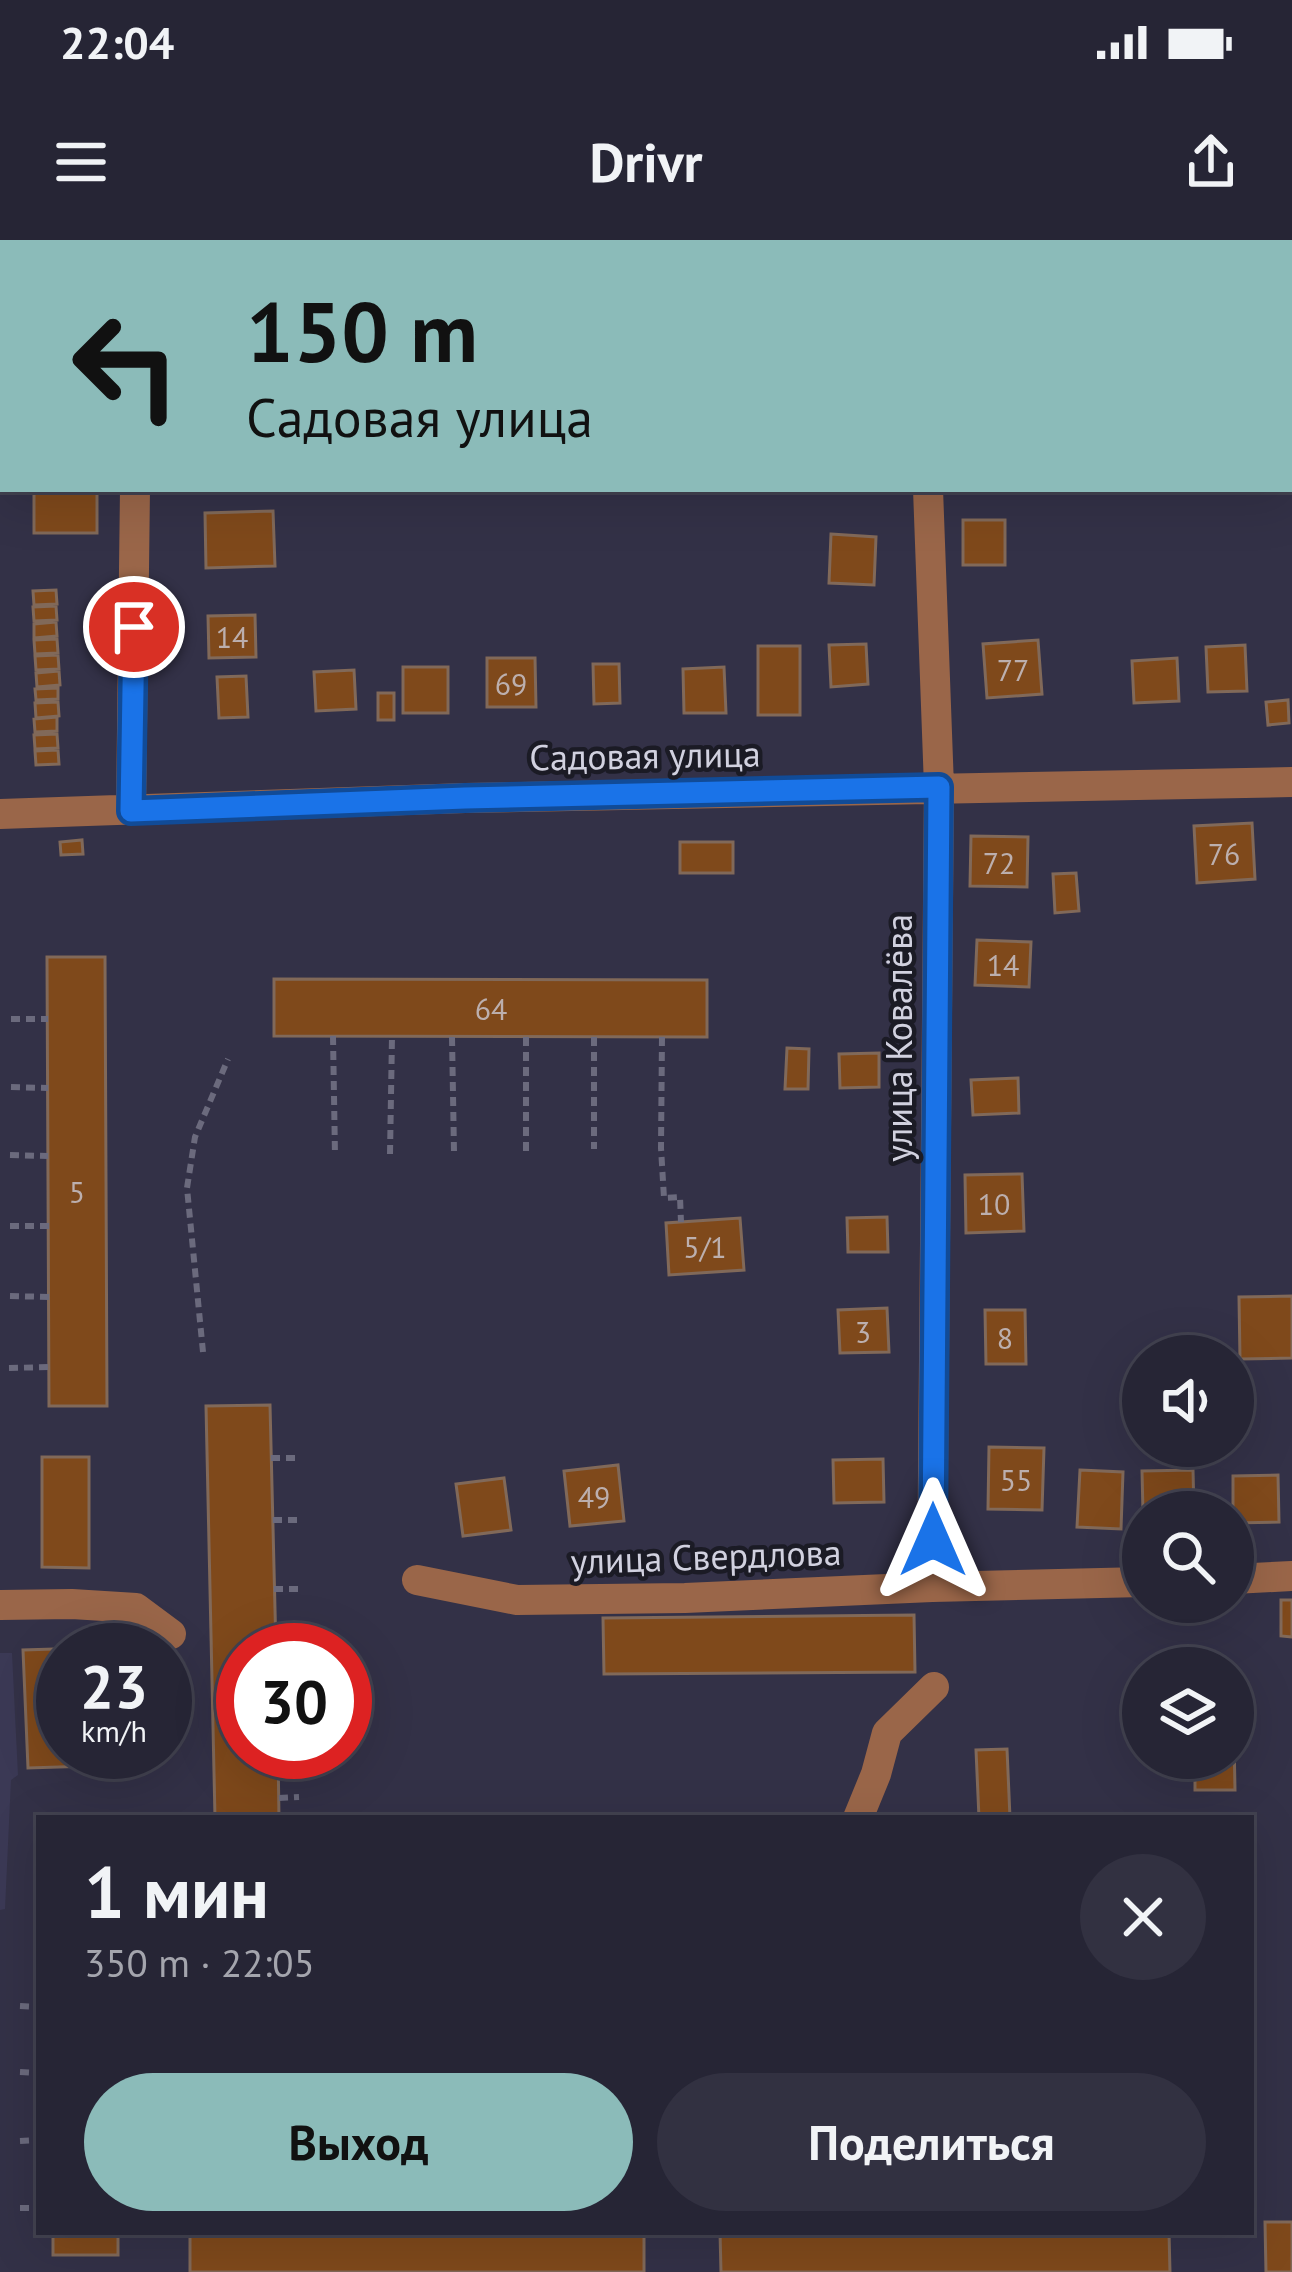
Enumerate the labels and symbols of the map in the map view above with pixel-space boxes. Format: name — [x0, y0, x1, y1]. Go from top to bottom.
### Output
pin — [83, 576, 185, 678]
house number: 14 — [216, 617, 248, 656]
house number: 77 — [997, 650, 1029, 689]
house number: 69 — [495, 664, 527, 703]
street label: Садовая улица — [529, 729, 761, 781]
house number: 76 — [1208, 834, 1240, 873]
house number: 72 — [983, 843, 1015, 882]
street label: улица Ковалёва — [875, 914, 922, 1162]
house number: 14 — [987, 945, 1019, 984]
house number: 64 — [475, 989, 507, 1028]
house number: 5 — [69, 1172, 85, 1211]
house number: 10 — [978, 1184, 1010, 1223]
house number: 5/1 — [683, 1227, 727, 1266]
house number: 3 — [855, 1312, 871, 1351]
house number: 8 — [997, 1318, 1013, 1357]
house number: 55 — [1000, 1460, 1032, 1499]
house number: 49 — [578, 1477, 610, 1516]
position arrow — [870, 1477, 996, 1603]
street label: улица Свердлова — [570, 1528, 842, 1584]
speed limit sign: 30 — [216, 1623, 372, 1779]

